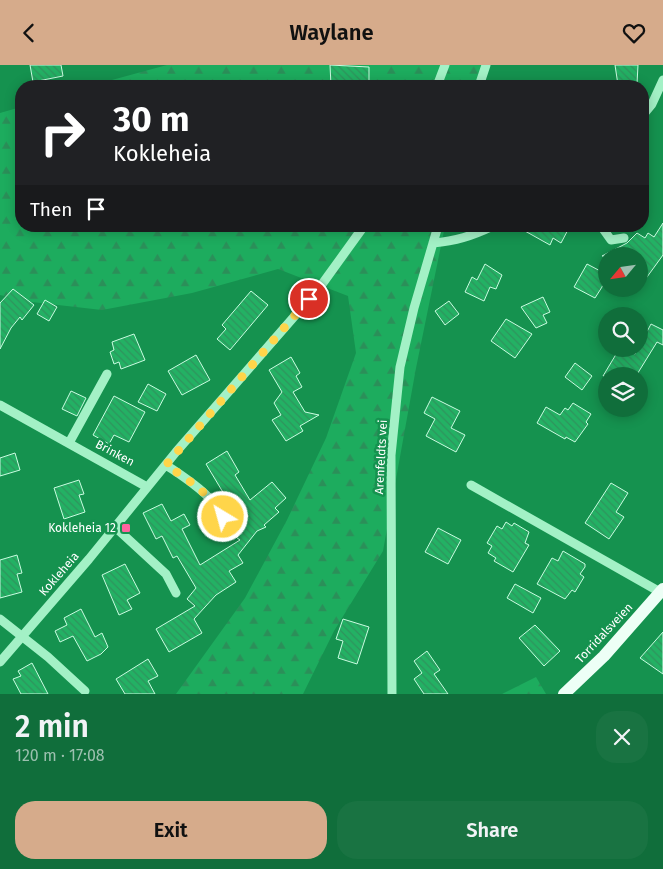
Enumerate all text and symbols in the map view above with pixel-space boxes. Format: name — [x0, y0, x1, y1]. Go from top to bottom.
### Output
icon: back — [15, 19, 43, 47]
text: Waylane — [289, 19, 374, 46]
icon: heart — [620, 19, 648, 47]
text: 30 m — [113, 98, 190, 140]
icon: right — [30, 100, 95, 165]
text: Kokleheia — [113, 140, 211, 167]
icon: arrive — [82, 195, 110, 223]
text: Then — [30, 198, 72, 221]
north arrow — [598, 247, 648, 297]
map controls — [598, 247, 648, 417]
pin — [288, 278, 330, 320]
icon: arrive — [295, 285, 323, 313]
button: search — [598, 307, 648, 357]
button: layers — [598, 367, 648, 417]
street label: Arenfeldts vei — [372, 419, 390, 495]
street label: Brinken — [93, 437, 137, 469]
position arrow — [196, 490, 248, 542]
place label: Kokleheia 12 — [48, 521, 116, 535]
marker: Kokleheia 12 — [120, 522, 132, 534]
street label: Kokleheia — [36, 549, 82, 599]
street label: Torridalsveien — [573, 600, 635, 666]
text: 2 min — [15, 709, 89, 745]
button: close — [596, 711, 648, 763]
text: 120 m · 17:08 — [15, 746, 105, 765]
button: Exit — [15, 801, 327, 859]
button: Share — [337, 801, 648, 859]

